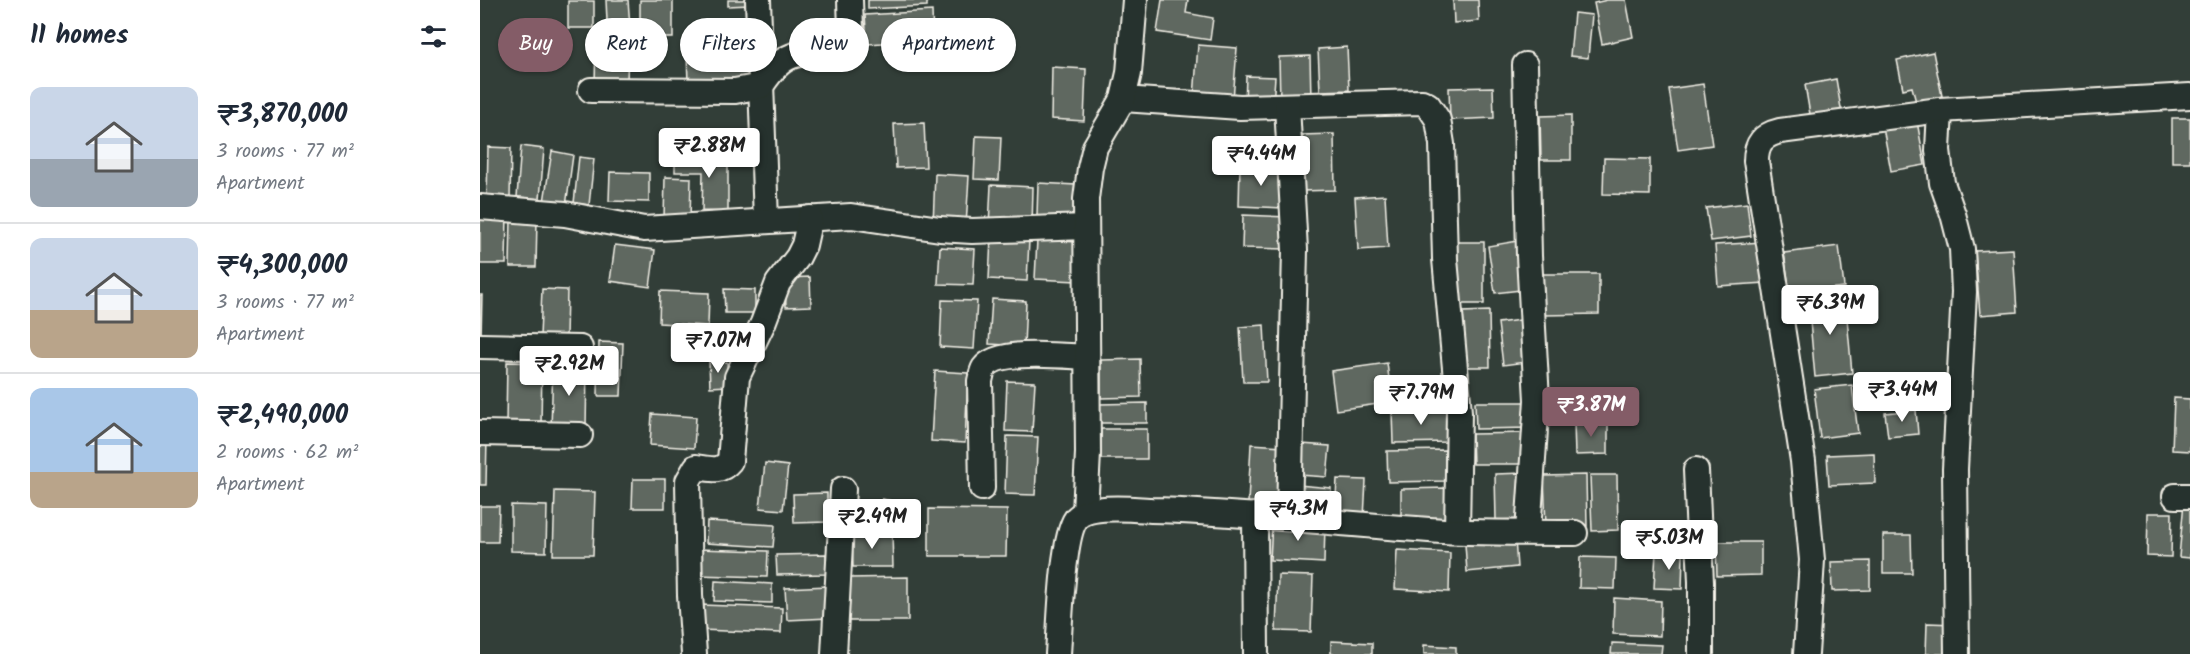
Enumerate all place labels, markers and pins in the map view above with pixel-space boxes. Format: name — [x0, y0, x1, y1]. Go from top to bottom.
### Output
pin: ₹2.88M — [660, 128, 758, 179]
pin: ₹4.44M — [1212, 136, 1310, 187]
pin: ₹6.39M — [1781, 285, 1879, 336]
pin: ₹7.07M — [669, 323, 767, 374]
pin: ₹2.92M — [520, 346, 618, 397]
pin: ₹3.44M — [1853, 372, 1951, 423]
pin: ₹7.79M — [1372, 375, 1470, 426]
pin: ₹3.87M — [1542, 387, 1640, 438]
pin: ₹4.3M — [1256, 491, 1340, 542]
pin: ₹2.49M — [823, 499, 921, 550]
pin: ₹5.03M — [1620, 520, 1718, 571]

